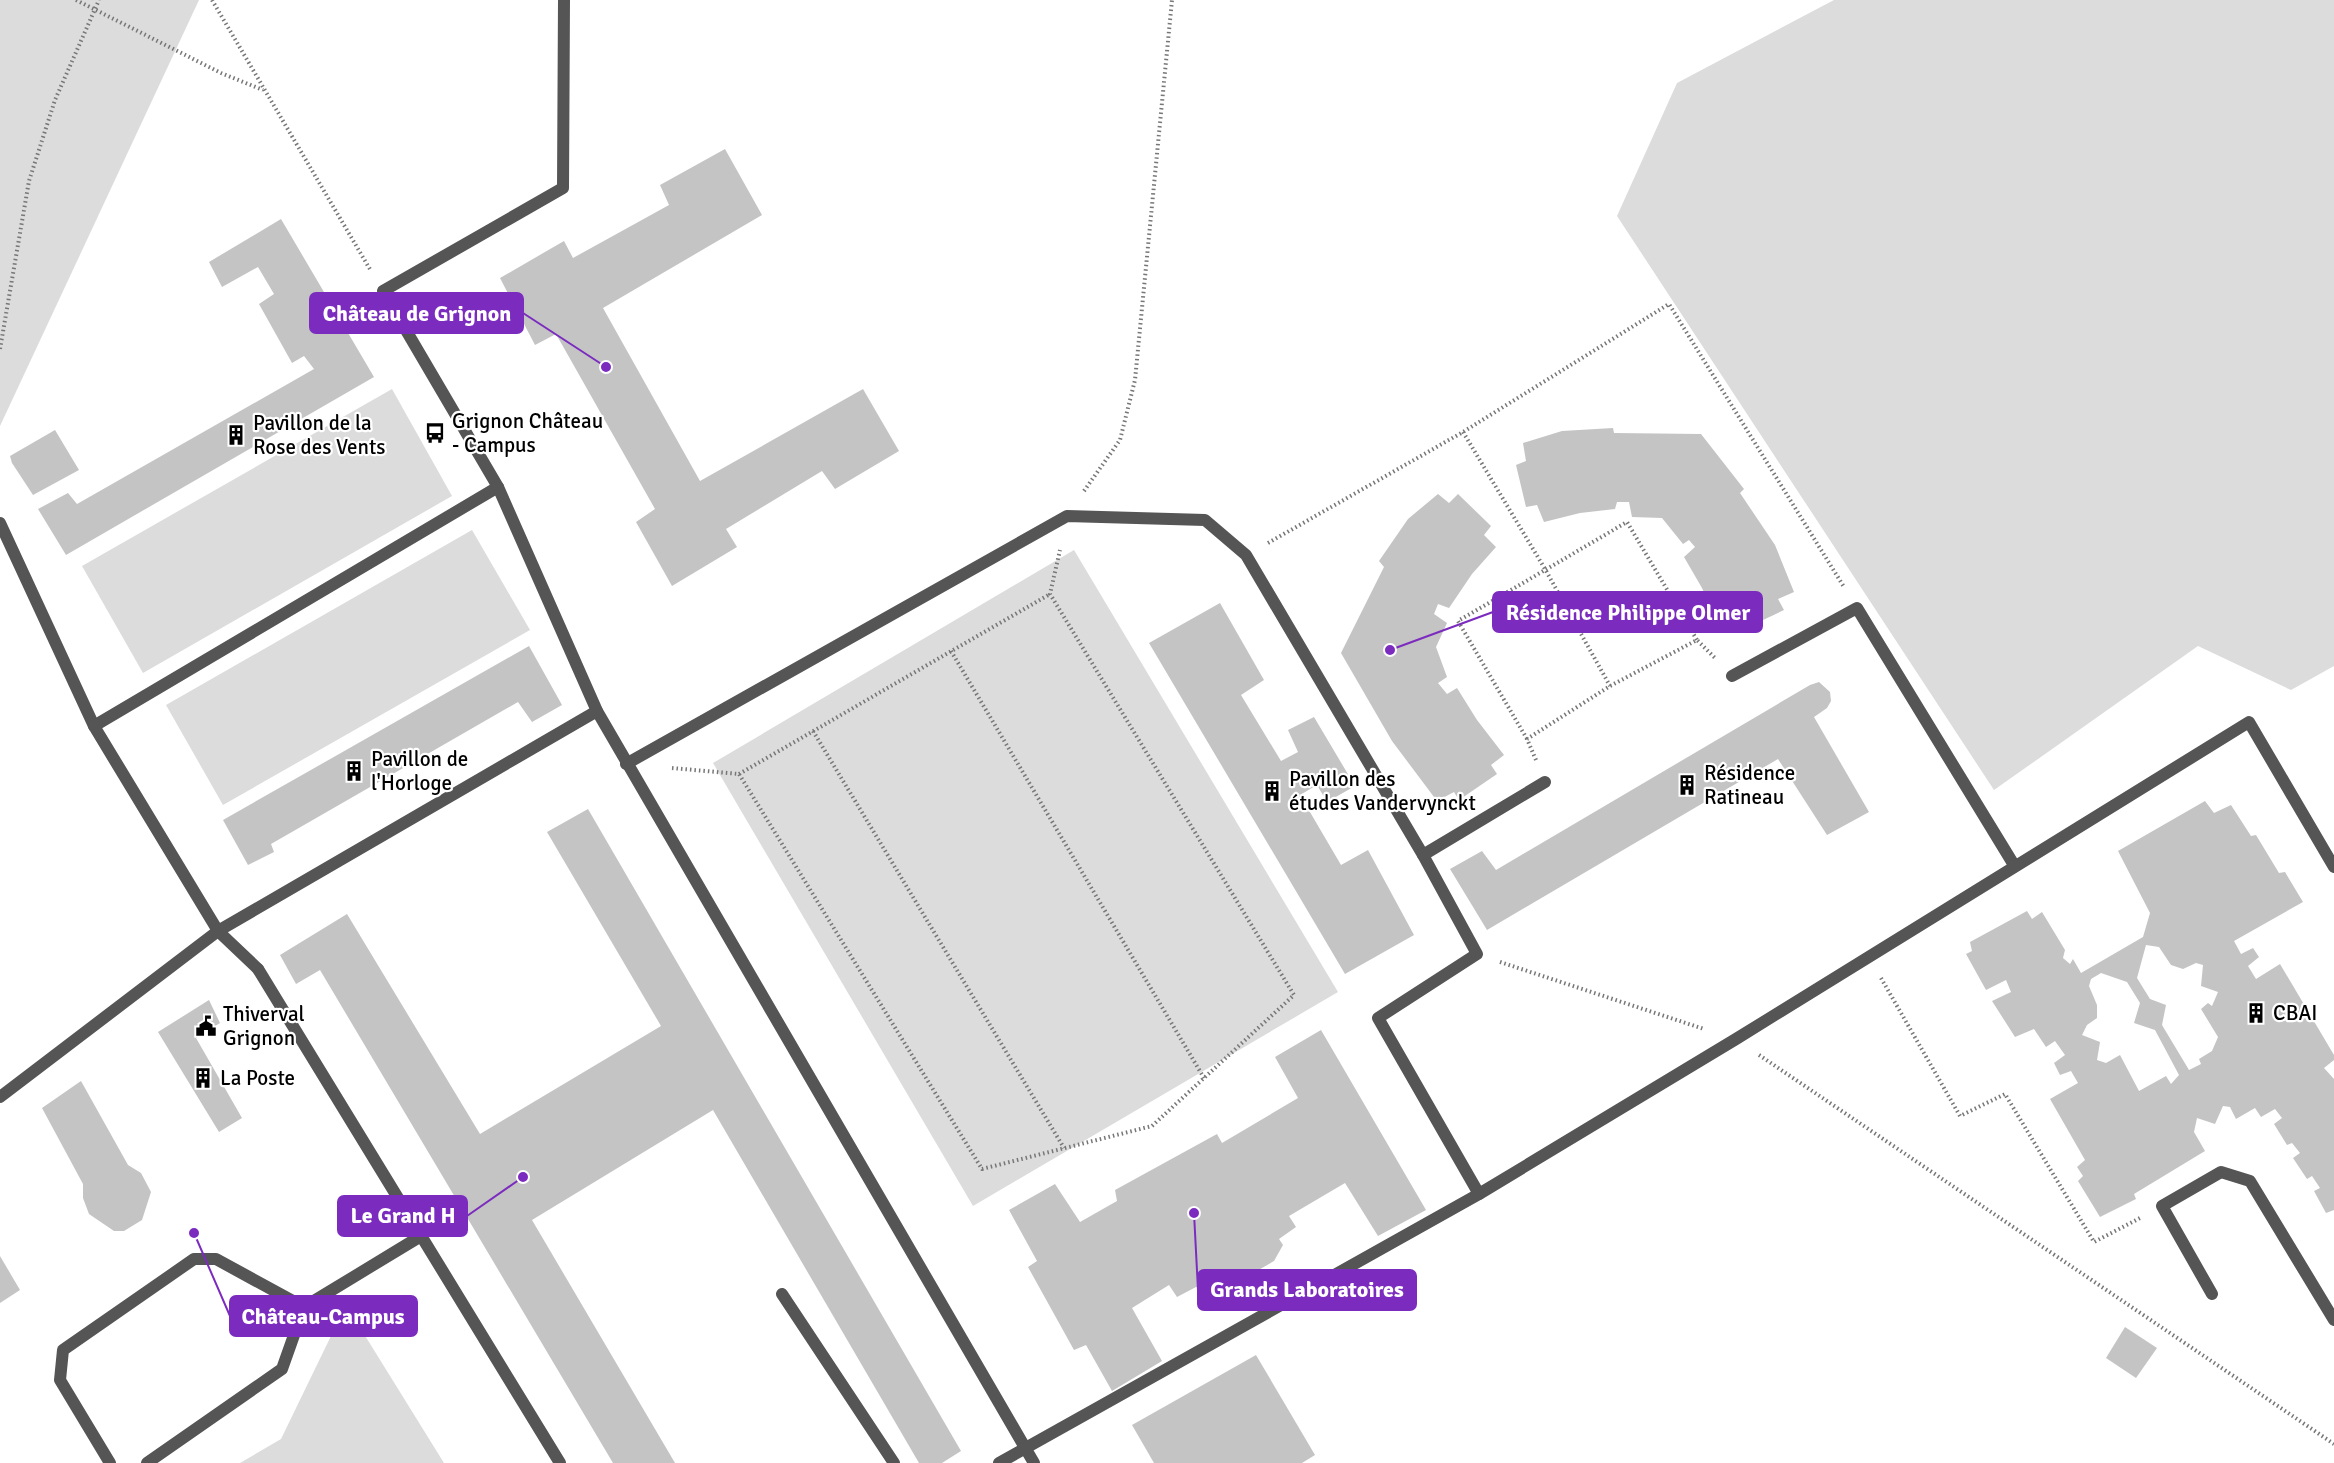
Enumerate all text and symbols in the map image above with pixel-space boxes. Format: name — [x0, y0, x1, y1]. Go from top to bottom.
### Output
callout: Château de Grignon — [310, 293, 523, 333]
text: Château de Grignon — [323, 300, 511, 327]
place label: Grignon Château - Campus — [452, 408, 603, 458]
place label: Pavillon de la Rose des Vents — [253, 410, 386, 460]
bus stop icon: Grignon Château - Campus — [423, 421, 447, 445]
building icon: Pavillon de la Rose des Vents — [224, 423, 248, 447]
callout: Résidence Philippe Olmer — [1493, 592, 1762, 632]
text: Résidence Philippe Olmer — [1506, 599, 1750, 626]
place label: Pavillon de l'Horloge — [371, 746, 468, 796]
building icon: Pavillon de l'Horloge — [342, 759, 366, 783]
place label: Résidence Ratineau — [1704, 760, 1795, 810]
place label: Pavillon des études Vandervynckt — [1289, 766, 1476, 816]
building icon: Résidence Ratineau — [1675, 773, 1699, 797]
building icon: Pavillon des études Vandervynckt — [1260, 779, 1284, 803]
place label: CBAI — [2273, 1000, 2317, 1026]
place label: Thiverval Grignon — [223, 1001, 305, 1051]
building icon: CBAI — [2244, 1001, 2268, 1025]
public building icon: Thiverval Grignon — [194, 1014, 218, 1038]
place label: La Poste — [220, 1065, 295, 1091]
building icon: La Poste — [191, 1066, 215, 1090]
callout: Le Grand H — [338, 1196, 467, 1236]
text: Le Grand H — [350, 1202, 456, 1229]
callout: Grands Laboratoires — [1198, 1270, 1416, 1310]
text: Grands Laboratoires — [1210, 1276, 1404, 1303]
callout: Château-Campus — [230, 1296, 417, 1336]
text: Château-Campus — [241, 1303, 405, 1330]

